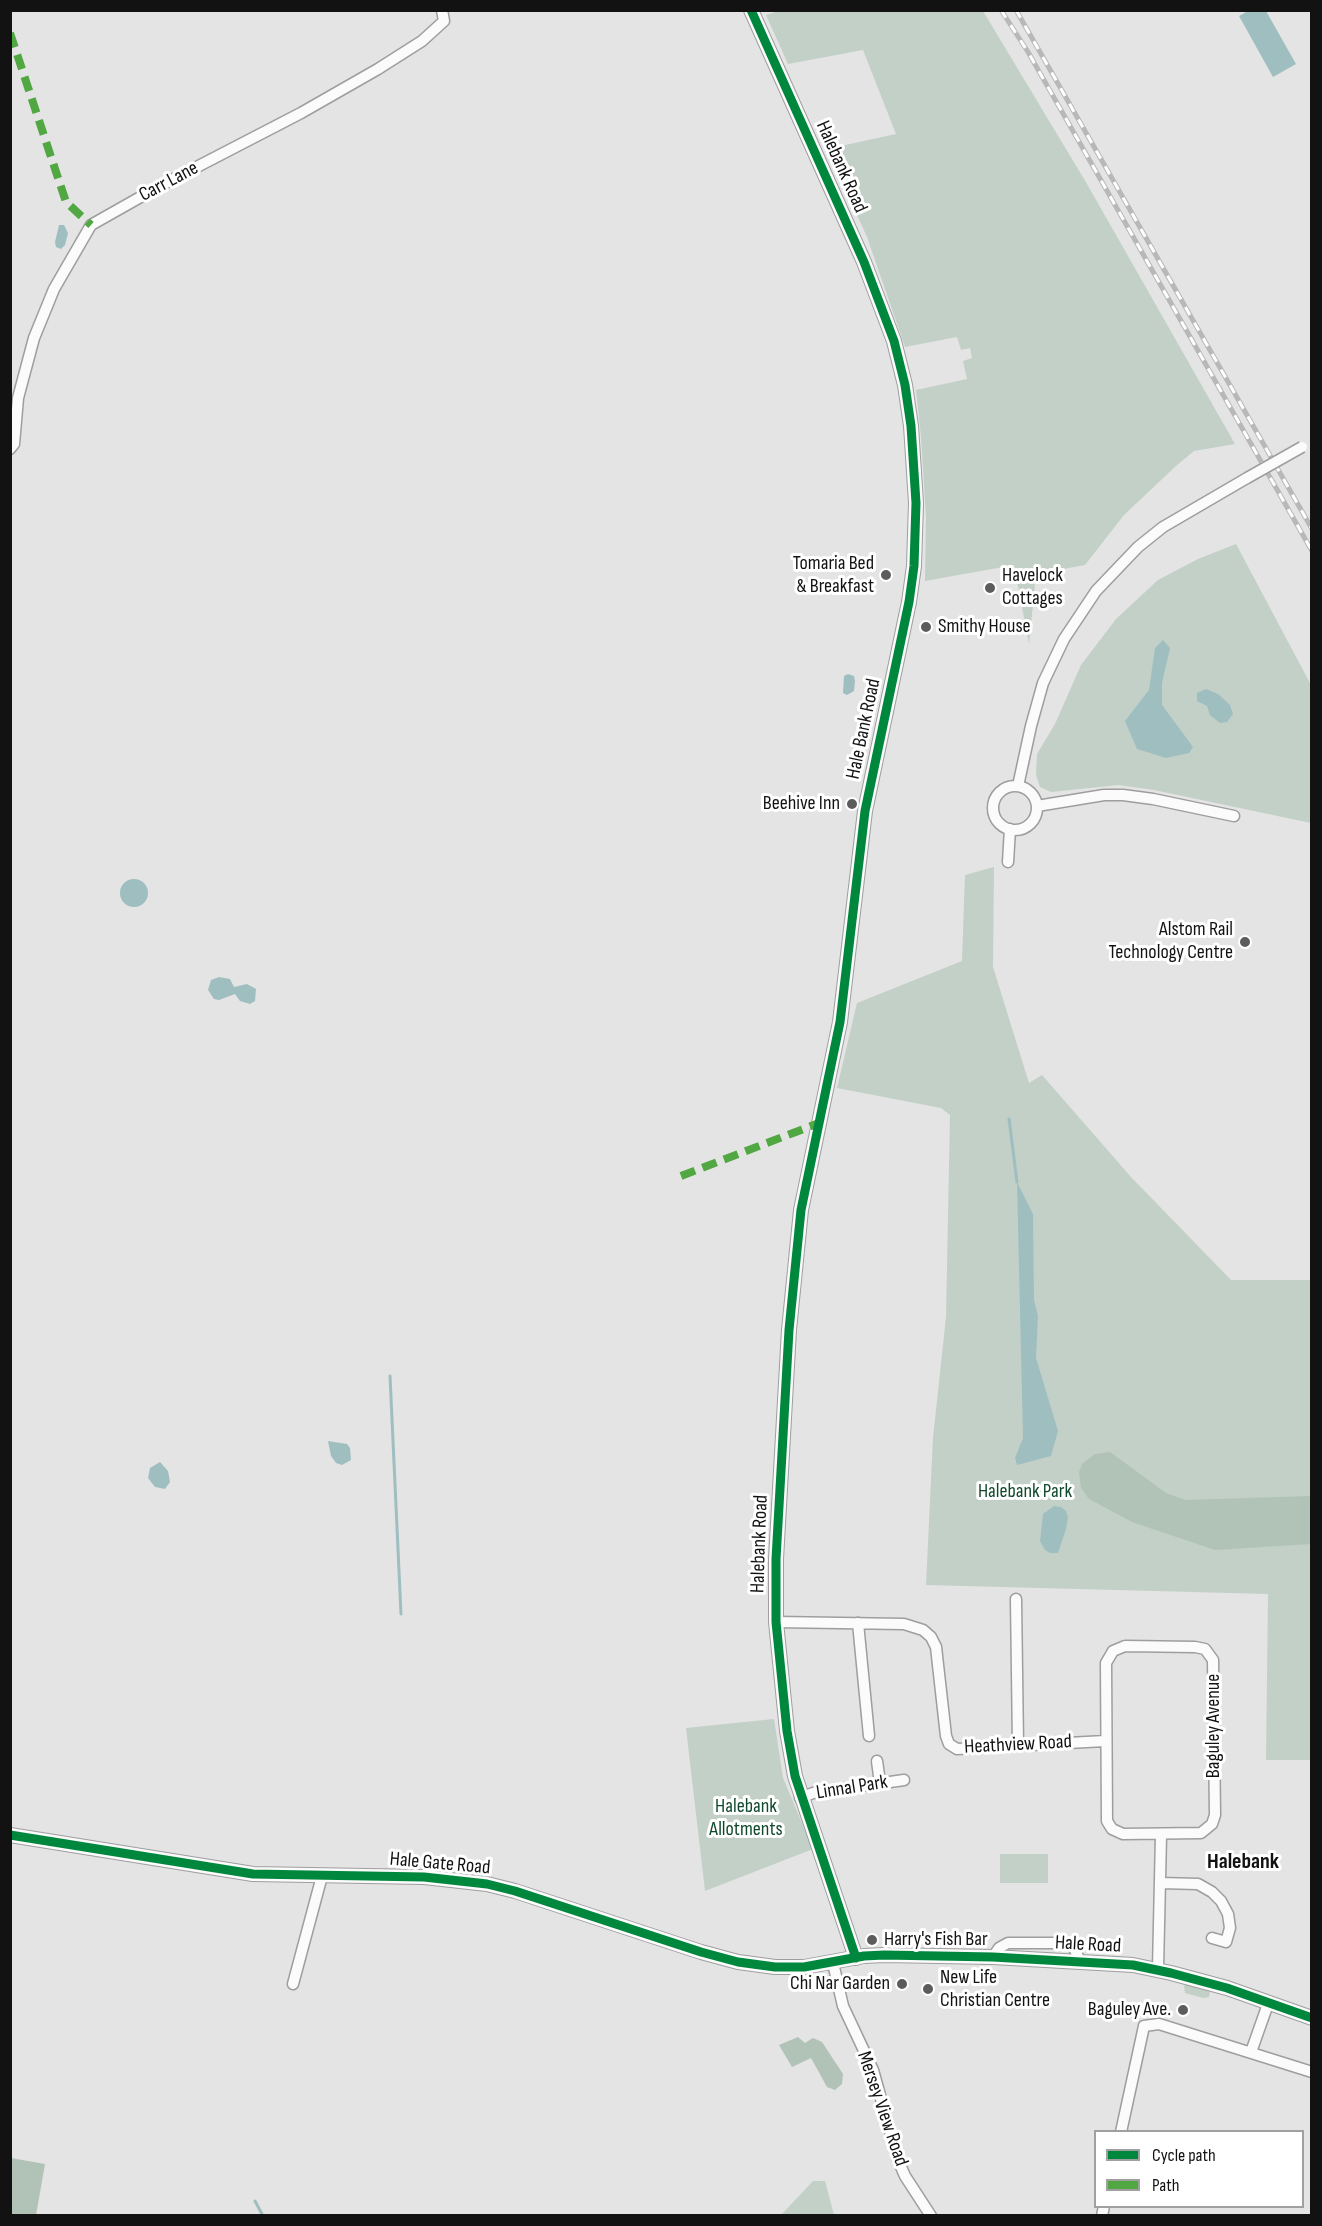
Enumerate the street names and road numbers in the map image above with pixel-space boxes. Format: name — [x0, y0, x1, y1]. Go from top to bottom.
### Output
street label: Halebank Road — [810, 117, 872, 217]
street label: Carr Lane — [135, 157, 203, 207]
street label: Hale Bank Road — [842, 677, 886, 781]
street label: Halebank Road — [746, 1494, 774, 1594]
street label: Baguley Avenue — [1202, 1674, 1226, 1778]
street label: Heathview Road — [964, 1730, 1072, 1760]
street label: Linnal Park — [815, 1771, 889, 1805]
street label: Hale Gate Road — [389, 1848, 491, 1880]
street label: Hale Road — [1054, 1931, 1122, 1959]
street label: Mersey View Road — [851, 2048, 913, 2170]

